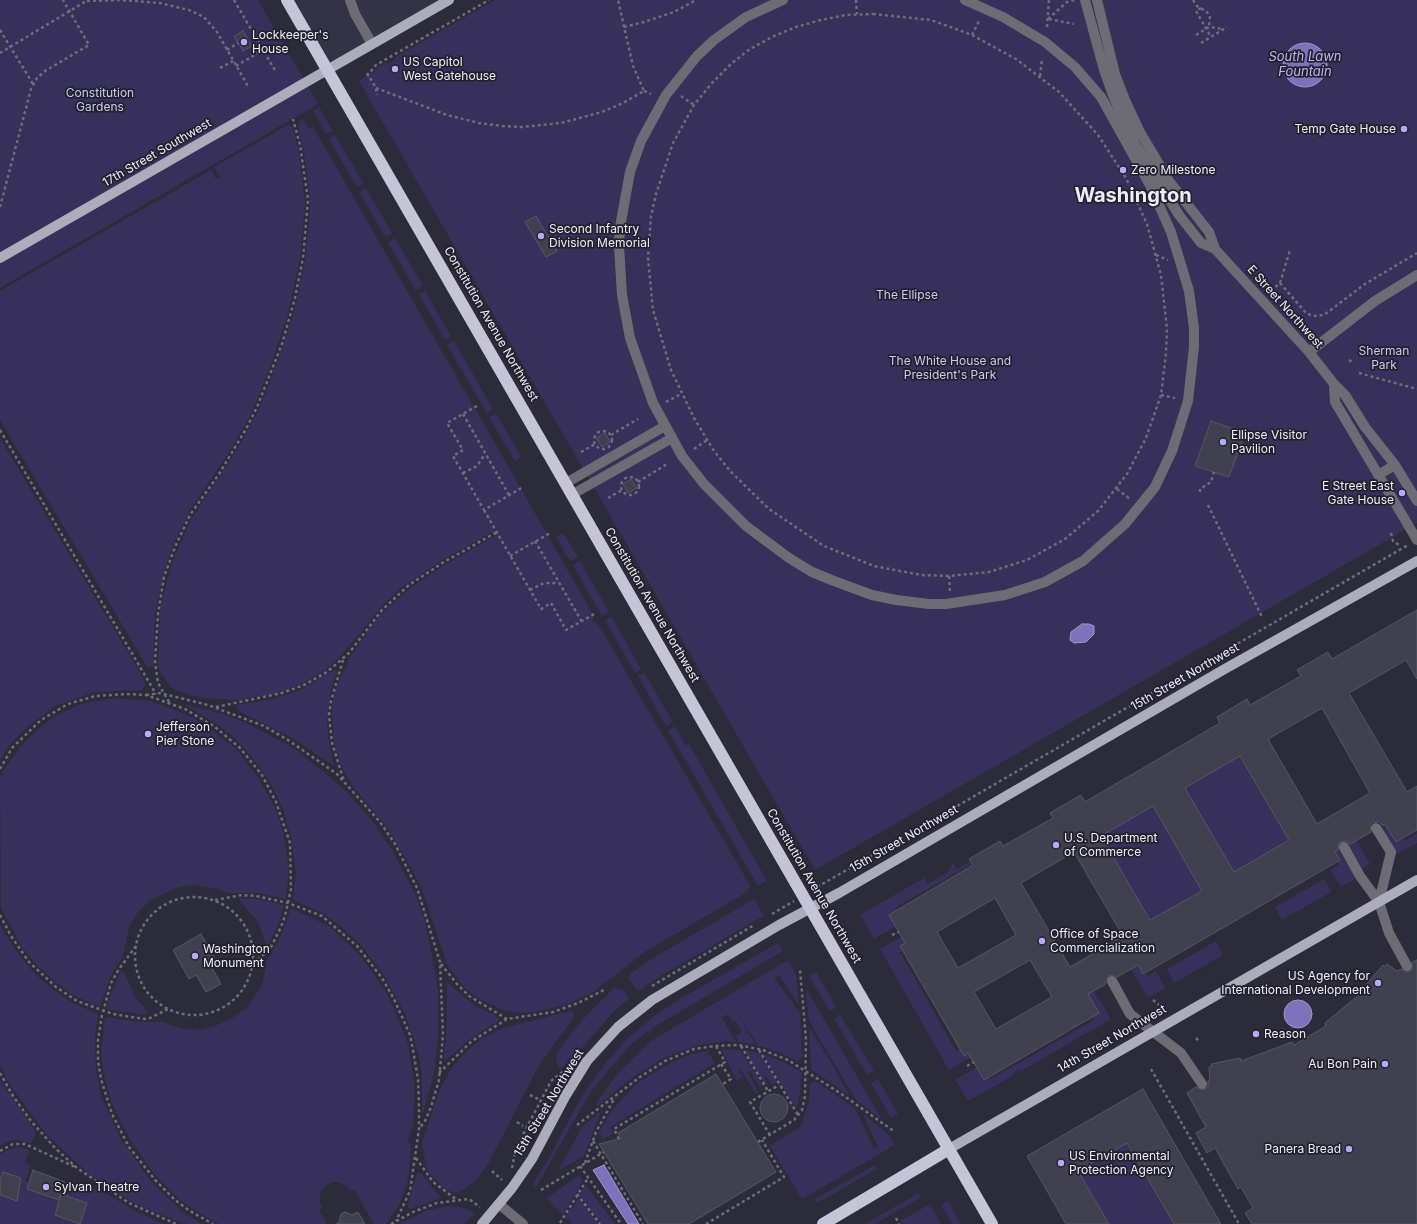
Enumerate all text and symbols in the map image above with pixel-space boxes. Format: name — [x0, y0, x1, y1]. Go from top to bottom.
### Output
place label: Lockkeeper's House — [252, 28, 329, 56]
marker: Lockkeeper's House — [239, 37, 249, 47]
water label: South Lawn Fountain — [1268, 49, 1342, 80]
place label: US Capitol West Gatehouse — [403, 55, 496, 83]
marker: US Capitol West Gatehouse — [390, 64, 400, 74]
park label: Constitution Gardens — [66, 86, 134, 114]
street label: 17th Street Southwest — [100, 116, 214, 190]
place label: Temp Gate House — [1295, 122, 1396, 136]
marker: Temp Gate House — [1399, 124, 1409, 134]
place label: Zero Milestone — [1131, 163, 1216, 177]
marker: Zero Milestone — [1118, 165, 1128, 175]
district label: Washington — [1074, 184, 1192, 208]
place label: Second Infantry Division Memorial — [549, 222, 650, 250]
marker: Second Infantry Division Memorial — [536, 231, 546, 241]
street label: Constitution Avenue Northwest — [441, 244, 541, 404]
street label: E Street Northwest — [1244, 263, 1326, 351]
park label: The Ellipse — [876, 288, 938, 302]
park label: Sherman Park — [1359, 344, 1409, 372]
park label: The White House and President's Park — [889, 354, 1011, 382]
place label: Ellipse Visitor Pavilion — [1231, 428, 1307, 456]
marker: Ellipse Visitor Pavilion — [1218, 437, 1228, 447]
place label: E Street East Gate House — [1322, 479, 1394, 507]
marker: E Street East Gate House — [1397, 488, 1407, 498]
street label: Constitution Avenue Northwest — [602, 525, 702, 685]
street label: 15th Street Northwest — [1128, 640, 1242, 714]
place label: Jefferson Pier Stone — [156, 720, 214, 748]
marker: Jefferson Pier Stone — [143, 729, 153, 739]
street label: 15th Street Northwest — [847, 802, 961, 876]
street label: Constitution Avenue Northwest — [764, 806, 864, 966]
place label: U.S. Department of Commerce — [1064, 831, 1158, 859]
marker: U.S. Department of Commerce — [1051, 840, 1061, 850]
place label: Office of Space Commercialization — [1050, 927, 1155, 955]
marker: Office of Space Commercialization — [1037, 936, 1047, 946]
place label: Washington Monument — [203, 942, 270, 970]
marker: Washington Monument — [190, 951, 200, 961]
place label: US Agency for International Development — [1221, 969, 1370, 997]
marker: US Agency for International Development — [1373, 978, 1383, 988]
street label: 14th Street Northwest — [1055, 1002, 1169, 1076]
place label: Reason — [1264, 1027, 1306, 1041]
marker: Reason — [1251, 1029, 1261, 1039]
street label: 15th Street Northwest — [511, 1047, 587, 1159]
place label: Au Bon Pain — [1308, 1057, 1377, 1071]
marker: Au Bon Pain — [1380, 1059, 1390, 1069]
place label: Panera Bread — [1265, 1142, 1341, 1156]
marker: Panera Bread — [1344, 1144, 1354, 1154]
place label: US Environmental Protection Agency — [1069, 1149, 1173, 1177]
marker: US Environmental Protection Agency — [1056, 1158, 1066, 1168]
place label: Sylvan Theatre — [54, 1180, 139, 1194]
marker: Sylvan Theatre — [41, 1182, 51, 1192]

